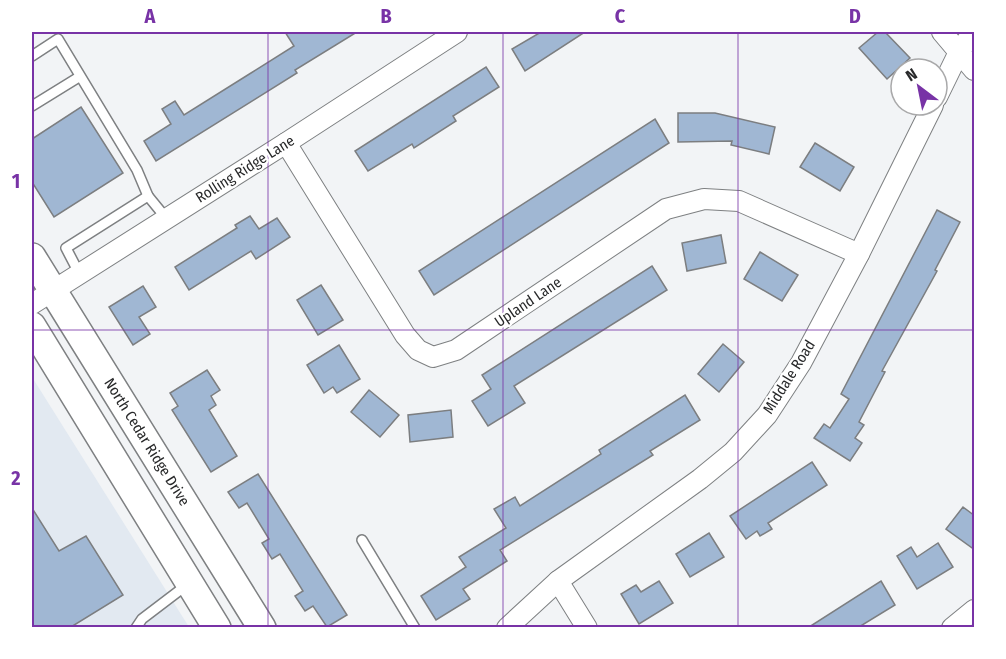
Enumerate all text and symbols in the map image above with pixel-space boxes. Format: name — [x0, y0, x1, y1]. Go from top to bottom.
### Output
text: A — [144, 4, 157, 28]
text: B — [380, 4, 392, 28]
text: C — [615, 4, 626, 28]
text: D — [849, 4, 861, 28]
north arrow — [889, 57, 949, 117]
text: N — [902, 64, 920, 85]
street label: Rolling Ridge Lane — [192, 131, 298, 207]
text: 1 — [12, 169, 20, 193]
street label: Upland Lane — [491, 273, 565, 331]
street label: Middale Road — [759, 337, 819, 417]
street label: North Cedar Ridge Drive — [100, 375, 194, 509]
text: 2 — [10, 466, 21, 490]

